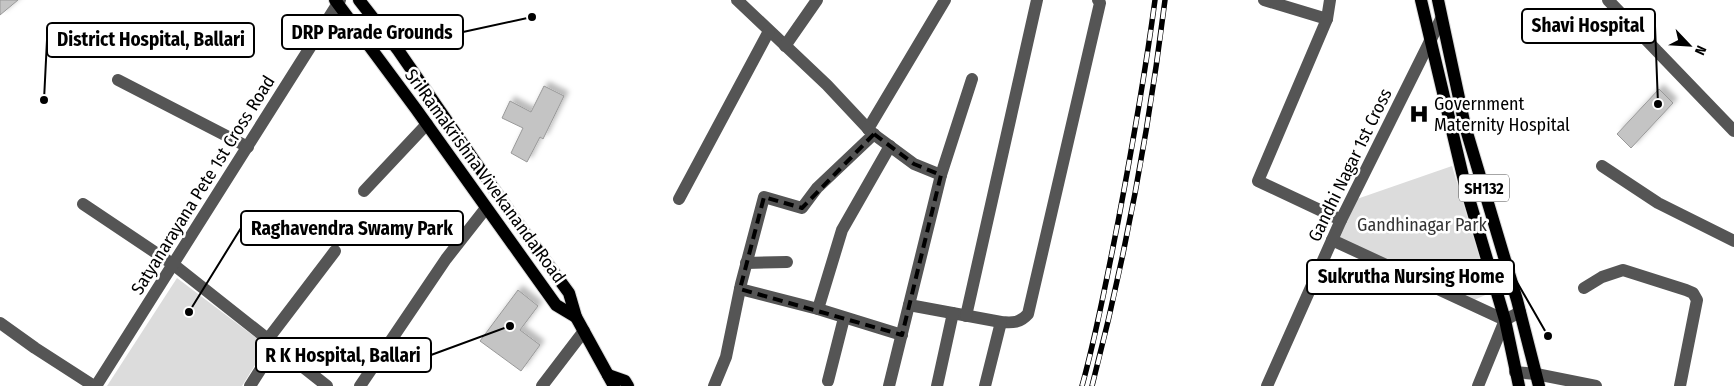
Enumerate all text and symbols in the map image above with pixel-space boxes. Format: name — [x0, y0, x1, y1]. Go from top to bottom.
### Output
callout: Shavi Hospital — [1522, 9, 1655, 43]
text: Shavi Hospital — [1532, 14, 1645, 37]
callout: DRP Parade Grounds — [282, 15, 463, 49]
north arrow — [1664, 20, 1714, 70]
text: DRP Parade Grounds — [291, 21, 453, 44]
callout: District Hospital, Ballari — [47, 23, 254, 57]
text: District Hospital, Ballari — [57, 28, 245, 51]
text: N — [1691, 43, 1710, 58]
street label: Sri Ramakrishna Vivekananda Road — [400, 65, 570, 287]
street label: Satyanarayana Pete 1st Cross Road — [126, 71, 280, 299]
street label: Gandhi Nagar 1st Cross — [1303, 85, 1397, 245]
place label: Government Maternity Hospital — [1434, 93, 1570, 136]
hospital icon: Government Maternity Hospital — [1408, 103, 1430, 125]
road number: SH132 — [1459, 174, 1509, 202]
callout: Raghavendra Swamy Park — [241, 211, 463, 245]
park label: Gandhinagar Park — [1357, 214, 1488, 236]
text: Raghavendra Swamy Park — [251, 217, 453, 240]
callout: Sukrutha Nursing Home — [1307, 260, 1514, 294]
text: Sukrutha Nursing Home — [1318, 265, 1505, 288]
callout: R K Hospital, Ballari — [256, 338, 431, 372]
text: R K Hospital, Ballari — [265, 344, 421, 367]

